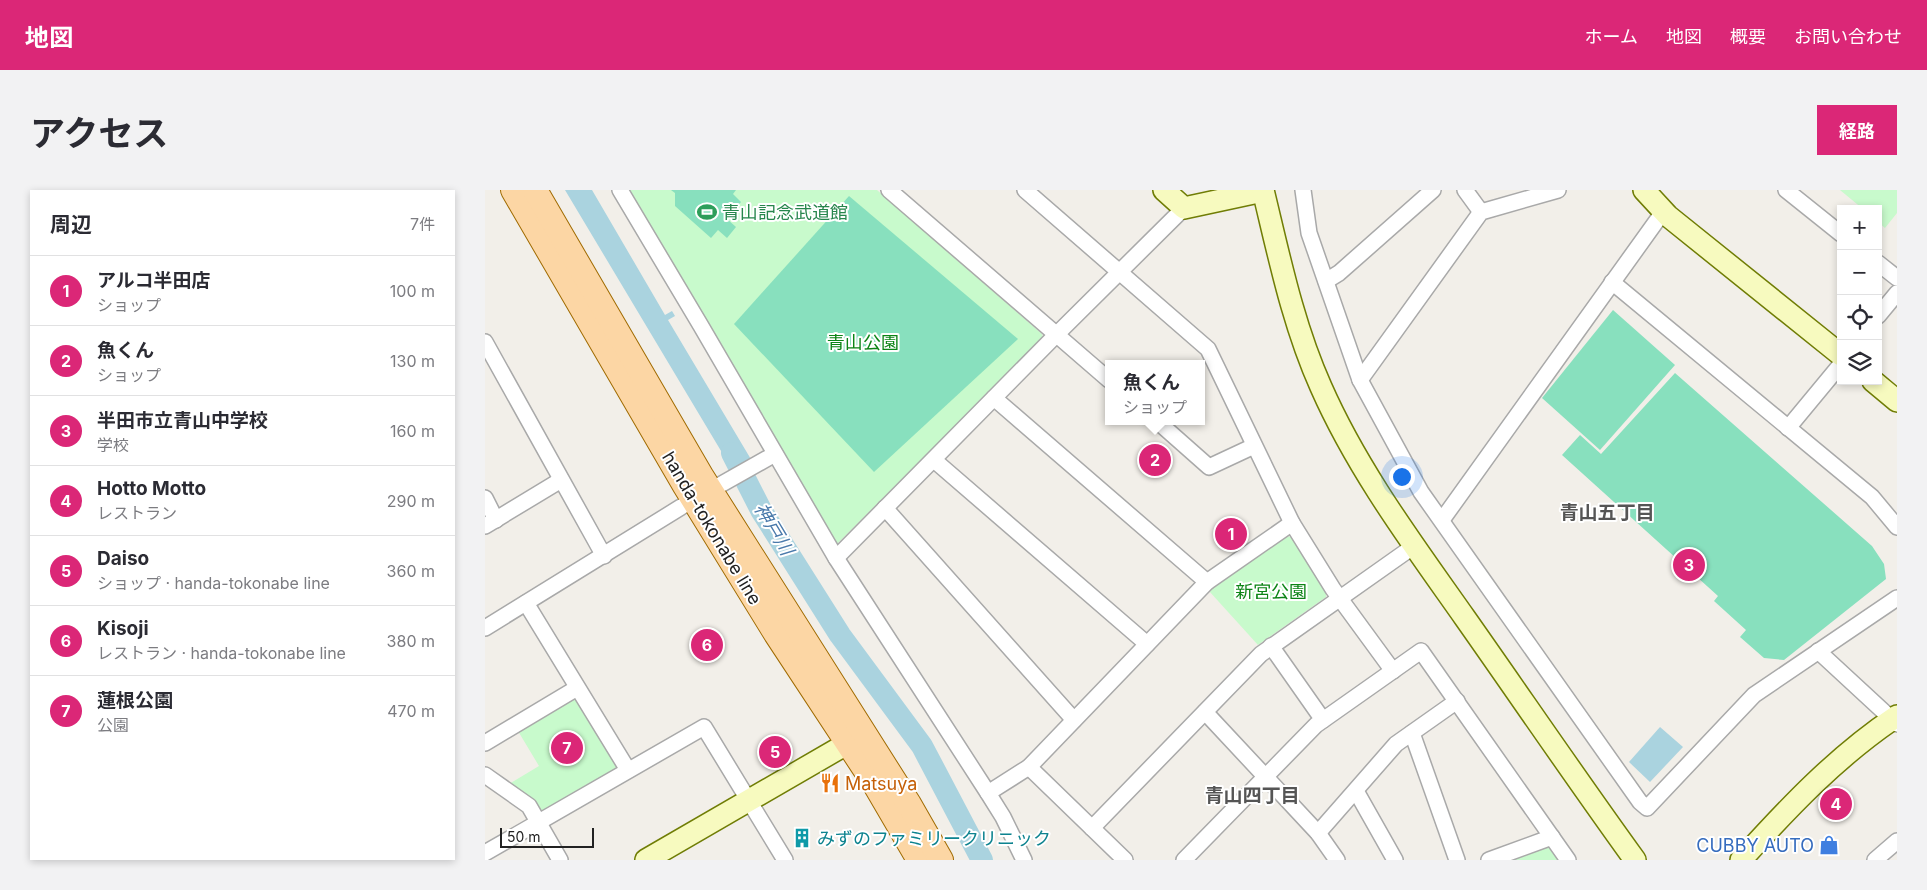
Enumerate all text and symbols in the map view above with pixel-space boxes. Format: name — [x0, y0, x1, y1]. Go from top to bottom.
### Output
text: 地図 — [25, 23, 73, 52]
text: ホーム — [1585, 26, 1638, 47]
text: 地図 — [1666, 26, 1702, 47]
text: 概要 — [1730, 26, 1766, 47]
text: お問い合わせ — [1794, 26, 1902, 47]
button: 経路 — [1817, 105, 1897, 155]
text: アクセス — [30, 112, 168, 154]
sports icon: 青山記念武道館 — [696, 201, 718, 223]
place label: 青山記念武道館 — [722, 202, 848, 223]
map controls — [1837, 205, 1882, 385]
button: + — [1837, 205, 1882, 250]
text: 周辺 — [50, 212, 92, 237]
text: 7件 — [410, 214, 435, 234]
button: − — [1837, 250, 1882, 295]
text: アルコ半田店 — [97, 269, 210, 292]
text: 1 — [63, 281, 69, 301]
text: 100 m — [390, 281, 435, 301]
text: ショップ — [97, 295, 161, 315]
button: locate — [1837, 295, 1882, 340]
park label: 青山公園 — [827, 332, 899, 353]
text: 魚くん — [97, 339, 154, 362]
button: layers — [1837, 340, 1882, 385]
text: 2 — [61, 351, 71, 371]
text: 130 m — [390, 351, 435, 371]
popup — [1105, 360, 1205, 425]
text: ショップ — [97, 365, 161, 385]
text: 魚くん — [1123, 371, 1180, 394]
text: ショップ — [1123, 397, 1187, 417]
text: 半田市立青山中学校 — [97, 409, 268, 432]
text: 3 — [61, 421, 71, 441]
text: 160 m — [390, 421, 435, 441]
text: 学校 — [97, 435, 129, 455]
pin: 2 — [1139, 441, 1171, 479]
street label: handa-tokonabe line — [658, 448, 766, 608]
your location — [1389, 464, 1415, 490]
text: Hotto Motto — [97, 477, 206, 500]
text: 4 — [61, 491, 71, 511]
text: 290 m — [387, 491, 435, 511]
water label: 神戸川 — [749, 499, 800, 561]
district label: 青山五丁目 — [1559, 501, 1655, 524]
text: レストラン — [97, 503, 177, 523]
pin: 1 — [1215, 515, 1247, 553]
pin: 3 — [1673, 546, 1705, 584]
text: Daiso — [97, 547, 149, 570]
text: 5 — [61, 561, 71, 581]
text: 360 m — [387, 561, 435, 581]
text: ショップ · handa-tokonabe line — [97, 573, 330, 593]
park label: 新宮公園 — [1235, 581, 1307, 602]
text: Kisoji — [97, 617, 149, 640]
pin: 6 — [691, 626, 723, 664]
text: 6 — [61, 631, 71, 651]
text: 380 m — [387, 631, 435, 651]
text: レストラン · handa-tokonabe line — [97, 643, 346, 663]
text: 蓮根公園 — [97, 689, 173, 712]
text: 7 — [61, 701, 71, 721]
text: 470 m — [387, 701, 435, 721]
text: 公園 — [97, 715, 129, 735]
pin: 7 — [551, 729, 583, 767]
pin: 5 — [759, 733, 791, 771]
restaurant icon: Matsuya — [819, 772, 841, 794]
place label: Matsuya — [845, 773, 917, 794]
district label: 青山四丁目 — [1204, 784, 1300, 807]
pin: 4 — [1820, 785, 1852, 823]
scale bar — [500, 825, 594, 848]
building icon: みずのファミリークリニック — [791, 827, 813, 849]
text: 50 m — [507, 828, 541, 845]
place label: みずのファミリークリニック — [817, 828, 1051, 849]
shop icon: CUBBY AUTO — [1818, 834, 1840, 856]
place label: CUBBY AUTO — [1696, 835, 1814, 856]

